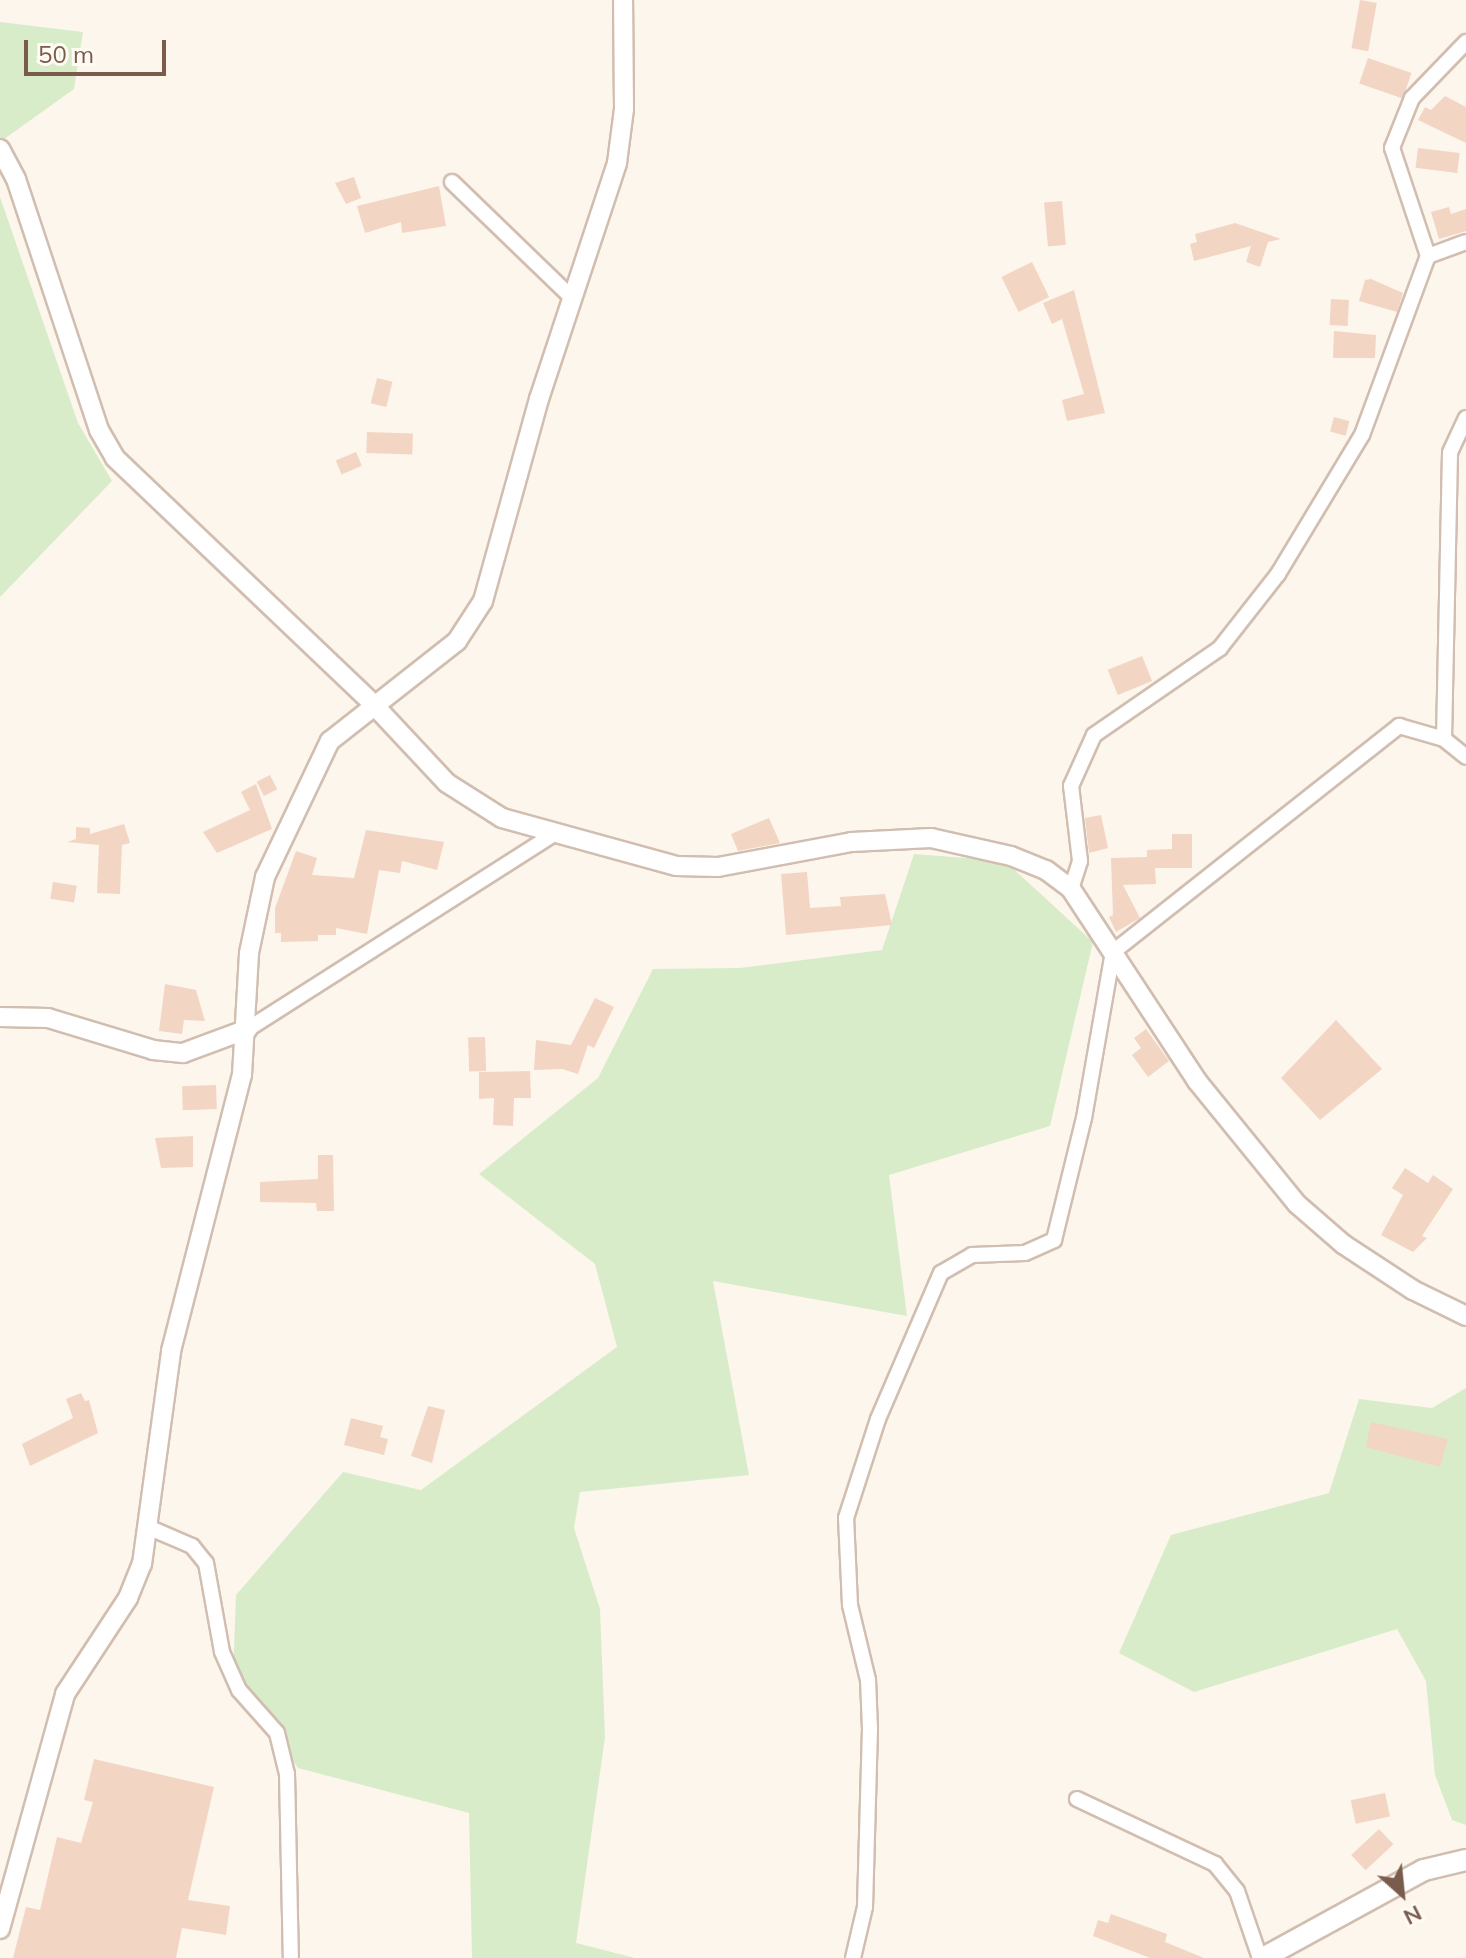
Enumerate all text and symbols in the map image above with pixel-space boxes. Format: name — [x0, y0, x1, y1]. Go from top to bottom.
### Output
scale bar — [28, 24, 170, 74]
text: 50 m — [38, 39, 94, 69]
north arrow — [1362, 1854, 1442, 1934]
text: N — [1399, 1899, 1427, 1932]

